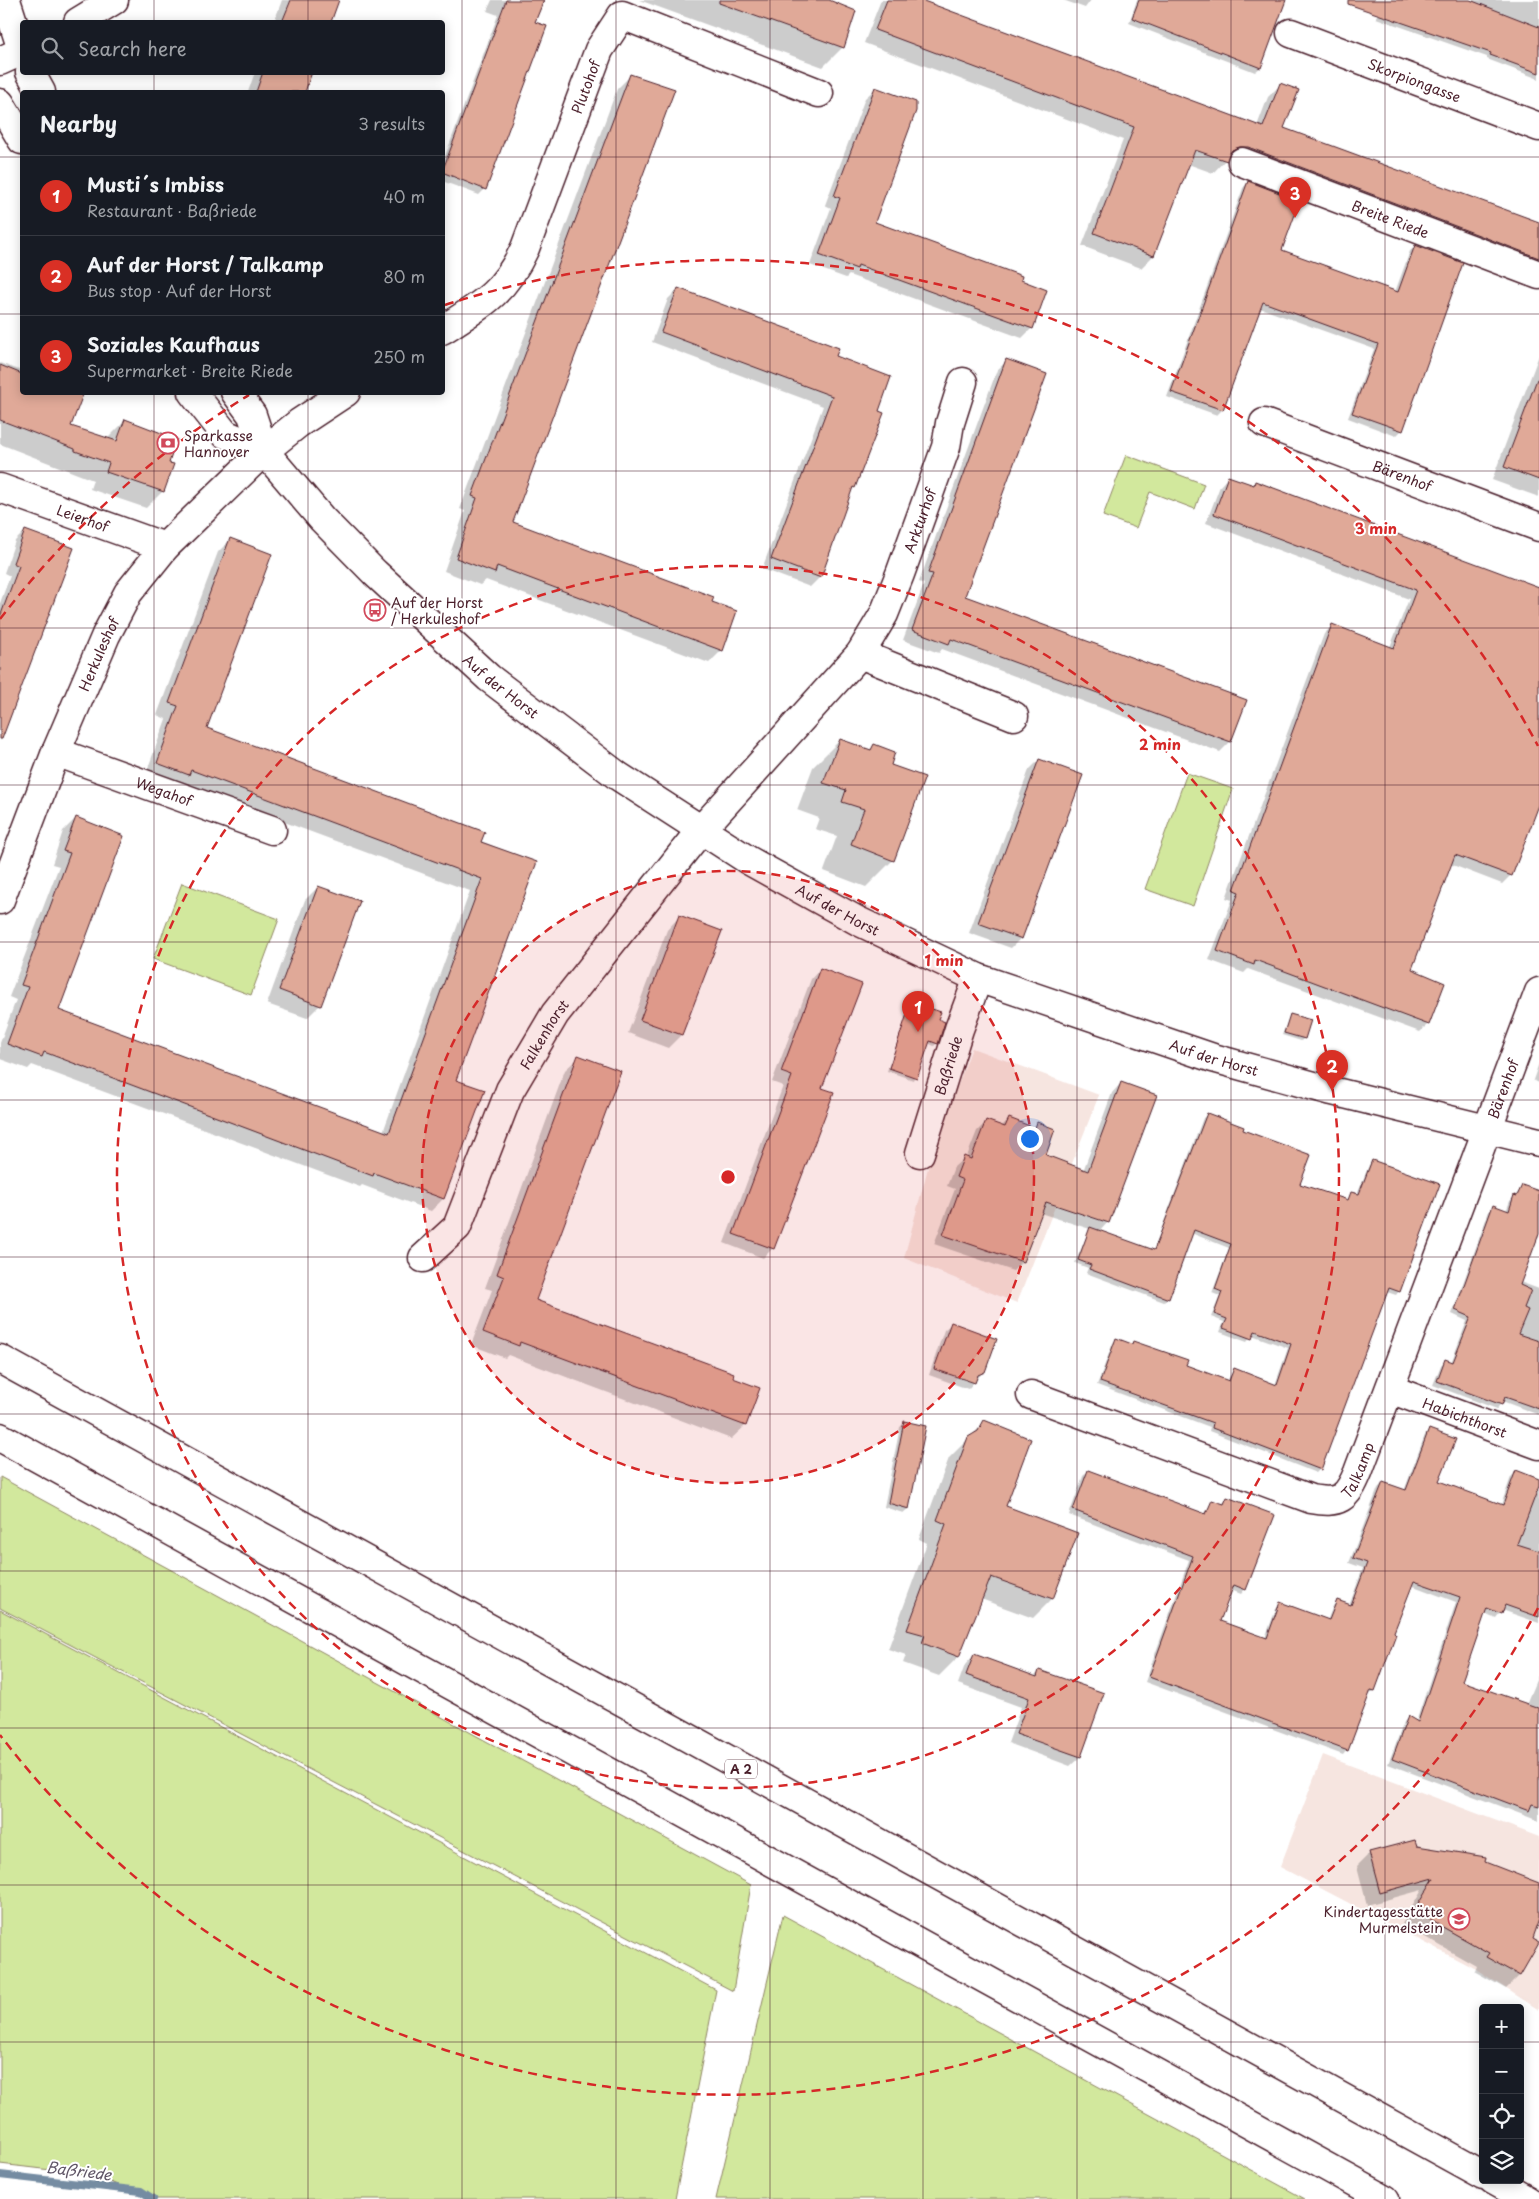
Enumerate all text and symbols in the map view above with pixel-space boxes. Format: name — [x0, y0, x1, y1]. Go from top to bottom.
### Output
search box — [20, 20, 445, 75]
icon: search — [38, 34, 66, 62]
text: Search here — [78, 34, 187, 62]
street label: Skorpiongasse — [1365, 53, 1464, 107]
street label: Plutohof — [566, 55, 605, 117]
text: Nearby — [40, 107, 117, 139]
text: 3 results — [358, 111, 425, 135]
text: Musti´s Imbiss — [87, 170, 224, 198]
pin: 3 — [1279, 177, 1311, 218]
text: 1 — [52, 184, 60, 208]
text: 40 m — [383, 184, 425, 208]
street label: Breite Riede — [1349, 194, 1433, 243]
text: Restaurant · Baßriede — [87, 198, 257, 222]
text: Auf der Horst / Talkamp — [87, 250, 324, 278]
text: 2 — [50, 264, 62, 288]
text: 80 m — [383, 264, 425, 288]
text: Bus stop · Auf der Horst — [87, 278, 271, 302]
text: Soziales Kaufhaus — [87, 330, 260, 358]
text: 3 — [51, 344, 61, 368]
text: 250 m — [374, 344, 425, 368]
text: Supermarket · Breite Riede — [87, 358, 293, 382]
place label: Sparkasse Hannover — [184, 425, 253, 462]
bank icon: Sparkasse Hannover — [156, 431, 180, 455]
street label: Bärenhof — [1370, 455, 1437, 497]
street label: Arkturhof — [898, 484, 941, 556]
street label: Leierhof — [54, 499, 113, 537]
text: 3 min — [1355, 516, 1397, 539]
place label: Auf der Horst / Herkuleshof — [391, 592, 483, 629]
bus stop icon: Auf der Horst / Herkuleshof — [363, 598, 387, 622]
street label: Herkuleshof — [73, 612, 125, 694]
street label: Auf der Horst — [459, 649, 544, 723]
text: 2 min — [1139, 732, 1181, 755]
street label: Wegahof — [133, 771, 197, 811]
street label: Auf der Horst — [792, 878, 884, 940]
text: 1 min — [925, 948, 963, 971]
pin: 1 — [902, 991, 934, 1032]
street label: Falkenhorst — [514, 994, 574, 1073]
street label: Baßriede — [928, 1033, 967, 1097]
street label: Auf der Horst — [1167, 1033, 1261, 1081]
pin: 2 — [1316, 1050, 1348, 1091]
street label: Bärenhof — [1482, 1054, 1524, 1122]
your location — [1017, 1126, 1043, 1152]
centre of rings — [719, 1168, 737, 1186]
street label: Habichthorst — [1420, 1392, 1510, 1443]
street label: Talkamp — [1336, 1439, 1379, 1503]
road number: A 2 — [725, 1760, 757, 1778]
place label: Kindertagesstätte Murmelstein — [1323, 1901, 1443, 1938]
school or university icon: Kindertagesstätte Murmelstein — [1447, 1907, 1471, 1931]
map controls — [1479, 2004, 1524, 2184]
button: + — [1479, 2004, 1524, 2049]
button: − — [1479, 2049, 1524, 2094]
button: locate — [1479, 2094, 1524, 2139]
button: layers — [1479, 2139, 1524, 2184]
water label: Baßriede — [45, 2155, 114, 2185]

